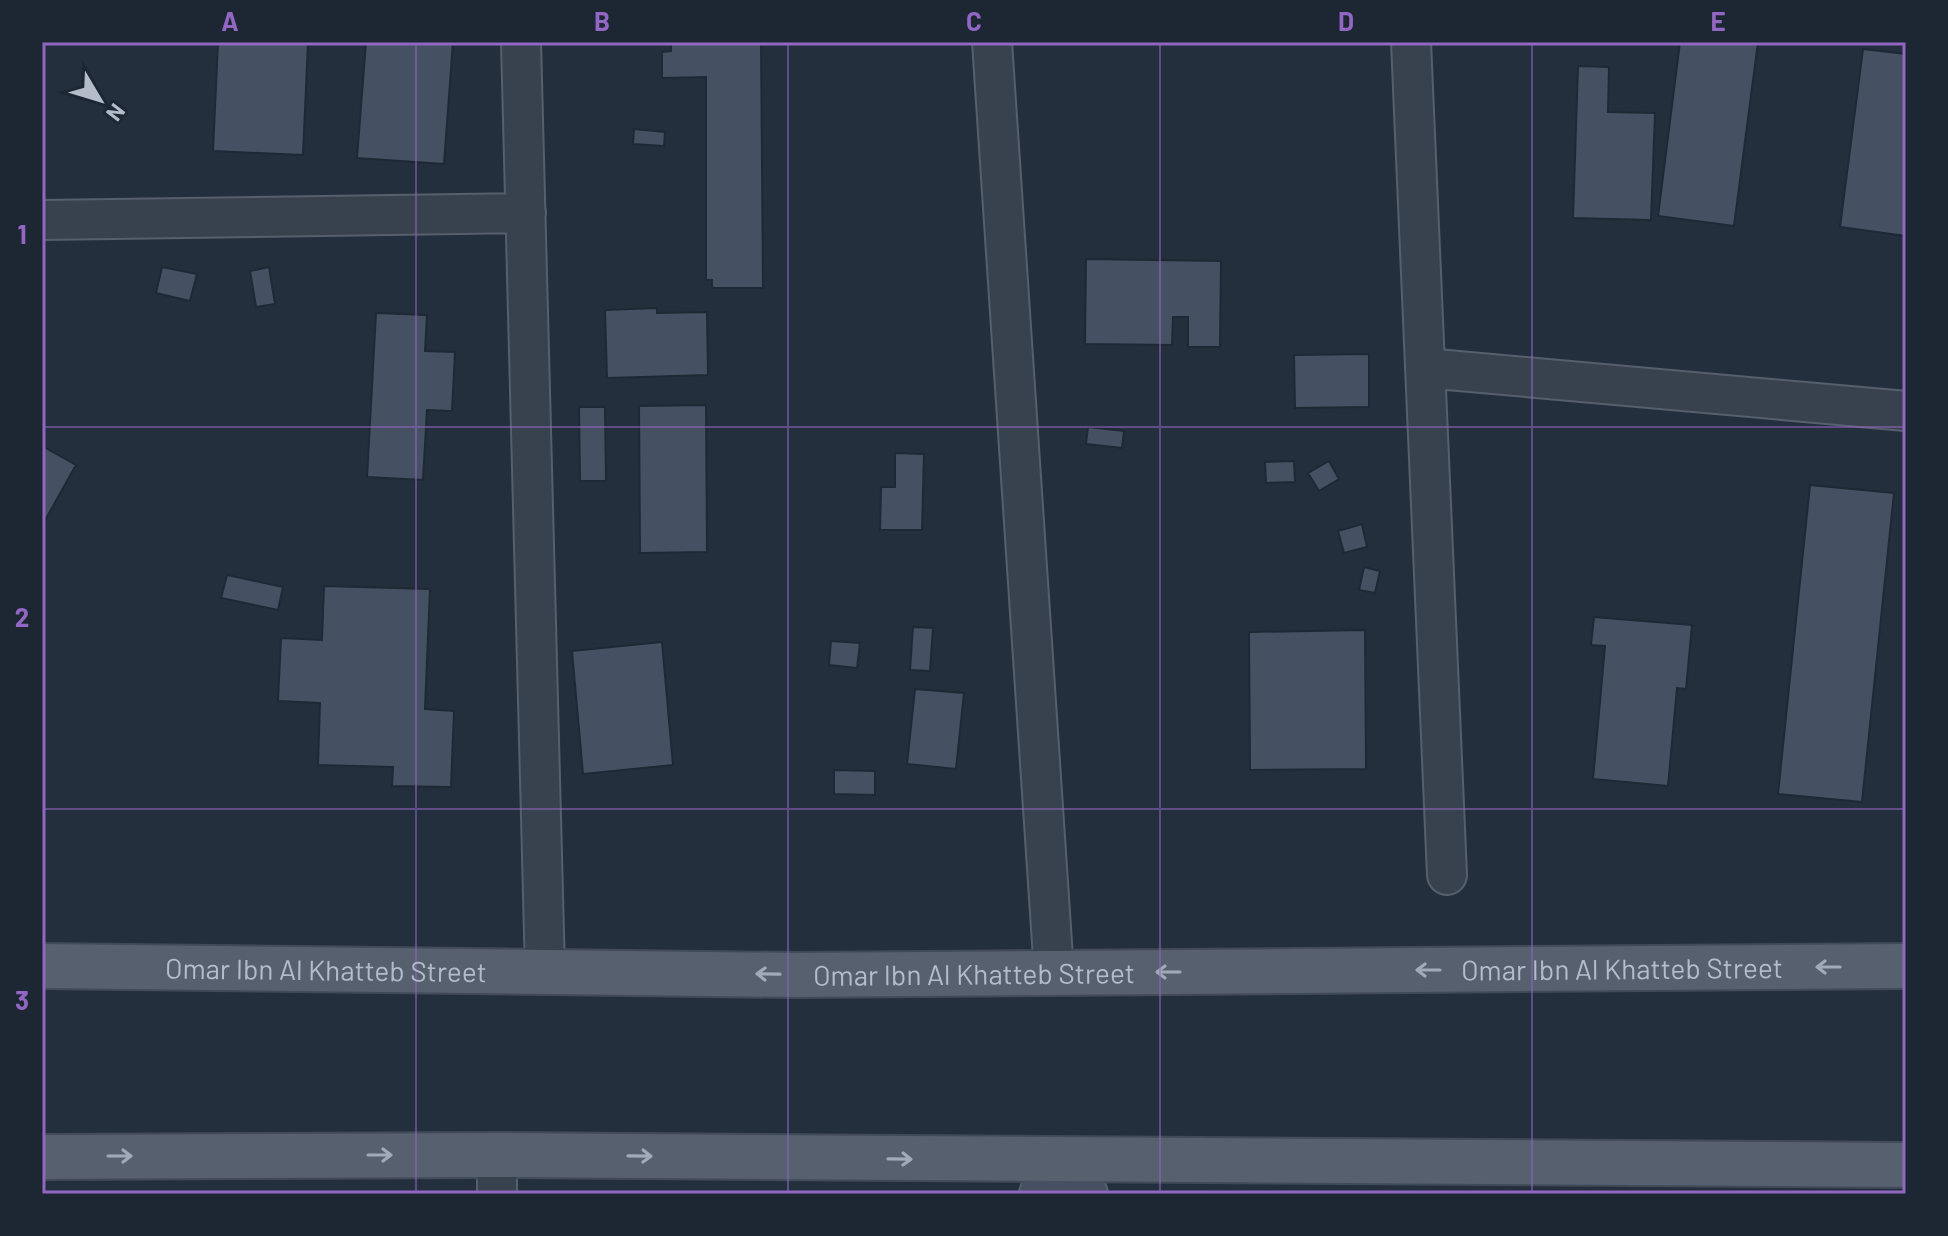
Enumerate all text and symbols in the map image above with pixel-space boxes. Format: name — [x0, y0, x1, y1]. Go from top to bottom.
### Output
text: A — [221, 5, 239, 36]
text: B — [594, 5, 610, 36]
text: C — [966, 5, 982, 36]
text: D — [1338, 5, 1354, 36]
text: E — [1710, 5, 1726, 36]
north arrow — [60, 60, 140, 140]
text: N — [102, 99, 131, 127]
text: 1 — [17, 218, 27, 249]
text: 2 — [15, 601, 29, 632]
street label: Omar Ibn Al Khatteb Street — [165, 950, 487, 988]
street label: Omar Ibn Al Khatteb Street — [1461, 950, 1783, 987]
street label: Omar Ibn Al Khatteb Street — [813, 955, 1135, 992]
one-way arrow — [1815, 959, 1842, 975]
one-way arrow — [1415, 962, 1442, 978]
one-way arrow — [1155, 964, 1182, 980]
one-way arrow — [755, 966, 782, 982]
text: 3 — [15, 984, 29, 1015]
one-way arrow — [366, 1147, 393, 1163]
one-way arrow — [626, 1148, 653, 1164]
one-way arrow — [106, 1149, 133, 1164]
one-way arrow — [886, 1151, 913, 1167]

